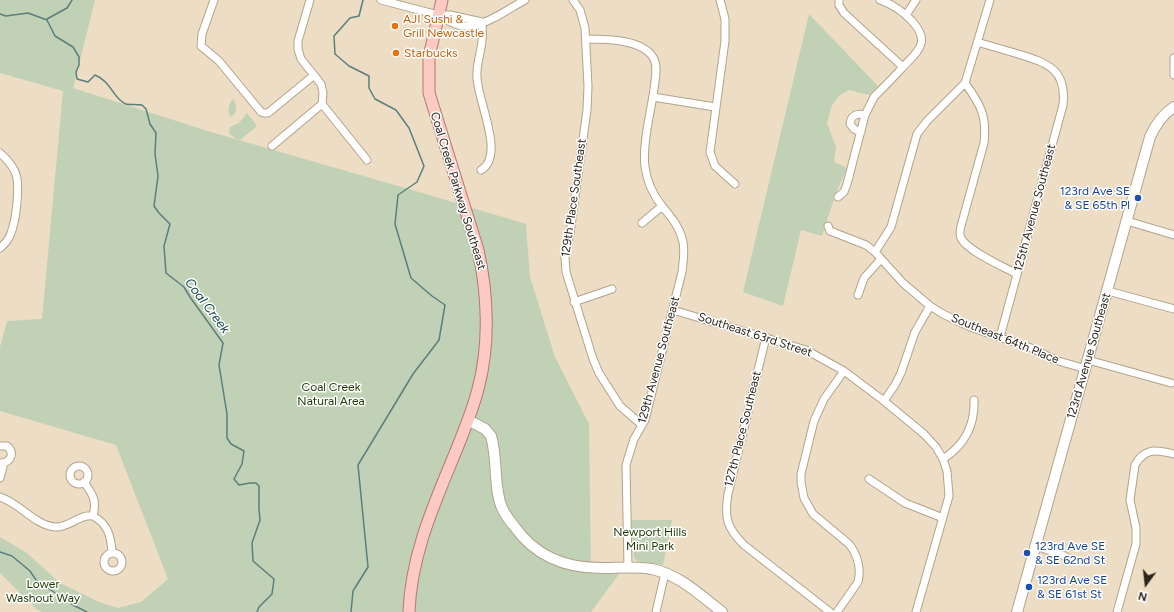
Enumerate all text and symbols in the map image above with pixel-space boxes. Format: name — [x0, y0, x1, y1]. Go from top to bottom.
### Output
place label: AJI Sushi & Grill Newcastle — [403, 12, 484, 40]
marker: AJI Sushi & Grill Newcastle — [390, 21, 400, 31]
place label: Starbucks — [404, 46, 458, 60]
marker: Starbucks — [391, 48, 401, 58]
street label: Coal Creek Parkway Southeast — [427, 110, 489, 272]
street label: 129th Place Southeast — [559, 138, 589, 258]
street label: 125th Avenue Southeast — [1011, 143, 1059, 273]
place label: 123rd Ave SE & SE 65th Pl — [1060, 184, 1130, 212]
marker: 123rd Ave SE & SE 65th Pl — [1133, 193, 1143, 203]
water label: Coal Creek — [181, 275, 233, 337]
street label: 123rd Avenue Southeast — [1064, 291, 1114, 421]
street label: 129th Avenue Southeast — [635, 295, 683, 425]
street label: Southeast 63rd Street — [696, 310, 814, 360]
street label: Southeast 64th Place — [949, 311, 1061, 367]
street label: 127th Place Southeast — [722, 369, 764, 489]
park label: Coal Creek Natural Area — [297, 380, 365, 408]
park label: Newport Hills Mini Park — [613, 525, 687, 553]
place label: 123rd Ave SE & SE 62nd St — [1035, 539, 1105, 567]
marker: 123rd Ave SE & SE 62nd St — [1022, 548, 1032, 558]
north arrow — [1126, 564, 1166, 604]
place label: 123rd Ave SE & SE 61st St — [1037, 573, 1107, 601]
park label: Lower Washout Way — [6, 577, 80, 605]
marker: 123rd Ave SE & SE 61st St — [1024, 582, 1034, 592]
text: N — [1137, 589, 1149, 603]

